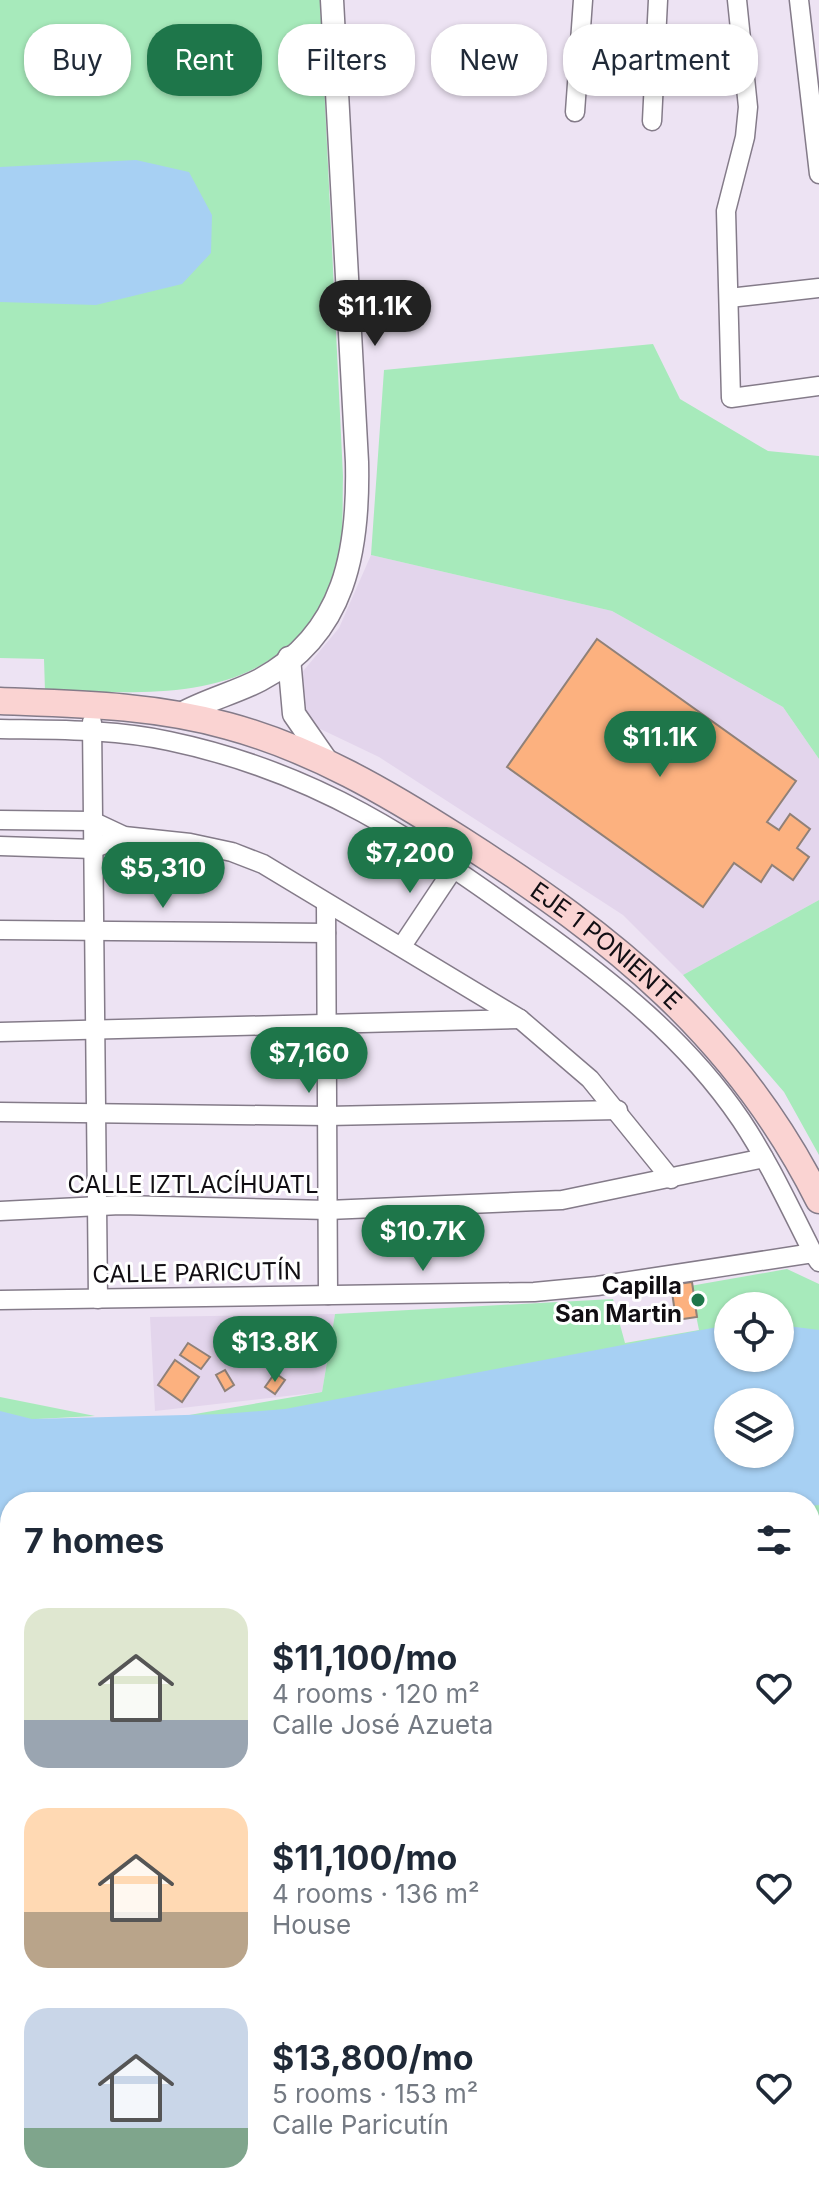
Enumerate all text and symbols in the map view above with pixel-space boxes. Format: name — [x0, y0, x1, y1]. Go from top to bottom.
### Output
chip: Buy — [24, 24, 131, 96]
chip: Rent — [147, 24, 262, 96]
chip: Filters — [278, 24, 415, 96]
chip: New — [431, 24, 547, 96]
chip: Apartment — [563, 24, 758, 96]
pin: $11.1K — [310, 280, 440, 348]
text: $11.1K — [337, 290, 413, 321]
pin: $11.1K — [595, 711, 725, 779]
text: $11.1K — [622, 721, 698, 752]
pin: $7,200 — [345, 827, 475, 895]
text: $7,200 — [365, 837, 455, 868]
pin: $5,310 — [98, 842, 228, 910]
text: $5,310 — [120, 852, 206, 883]
street label: EJE 1 PONIENTE — [525, 876, 688, 1016]
pin: $7,160 — [244, 1027, 374, 1095]
text: $7,160 — [269, 1037, 349, 1068]
street label: CALLE IZTLACÍHUATL — [67, 1169, 319, 1199]
pin: $10.7K — [358, 1205, 488, 1273]
text: $10.7K — [380, 1215, 466, 1246]
street label: CALLE PARICUTÍN — [92, 1255, 302, 1289]
place label: Capilla San Martin — [555, 1271, 682, 1328]
marker: Capilla San Martin — [689, 1291, 707, 1309]
map controls — [714, 1292, 794, 1468]
button: locate — [714, 1292, 794, 1372]
pin: $13.8K — [210, 1316, 340, 1384]
text: $13.8K — [231, 1326, 319, 1357]
button: layers — [714, 1388, 794, 1468]
icon: filters — [752, 1518, 796, 1562]
text: 7 homes — [24, 1520, 164, 1561]
text: $11,100/mo — [272, 1637, 457, 1678]
icon: home — [88, 1640, 184, 1736]
icon: heart — [752, 1666, 796, 1710]
text: 4 rooms · 120 m² — [272, 1678, 480, 1709]
text: Calle José Azueta — [272, 1709, 493, 1740]
text: $11,100/mo — [272, 1837, 457, 1878]
icon: home — [88, 1840, 184, 1936]
icon: heart — [752, 1866, 796, 1910]
text: 4 rooms · 136 m² — [272, 1878, 480, 1909]
text: House — [272, 1909, 351, 1940]
text: $13,800/mo — [272, 2037, 474, 2078]
icon: home — [88, 2040, 184, 2136]
icon: heart — [752, 2066, 796, 2110]
text: 5 rooms · 153 m² — [272, 2078, 478, 2109]
text: Calle Paricutín — [272, 2109, 449, 2140]

